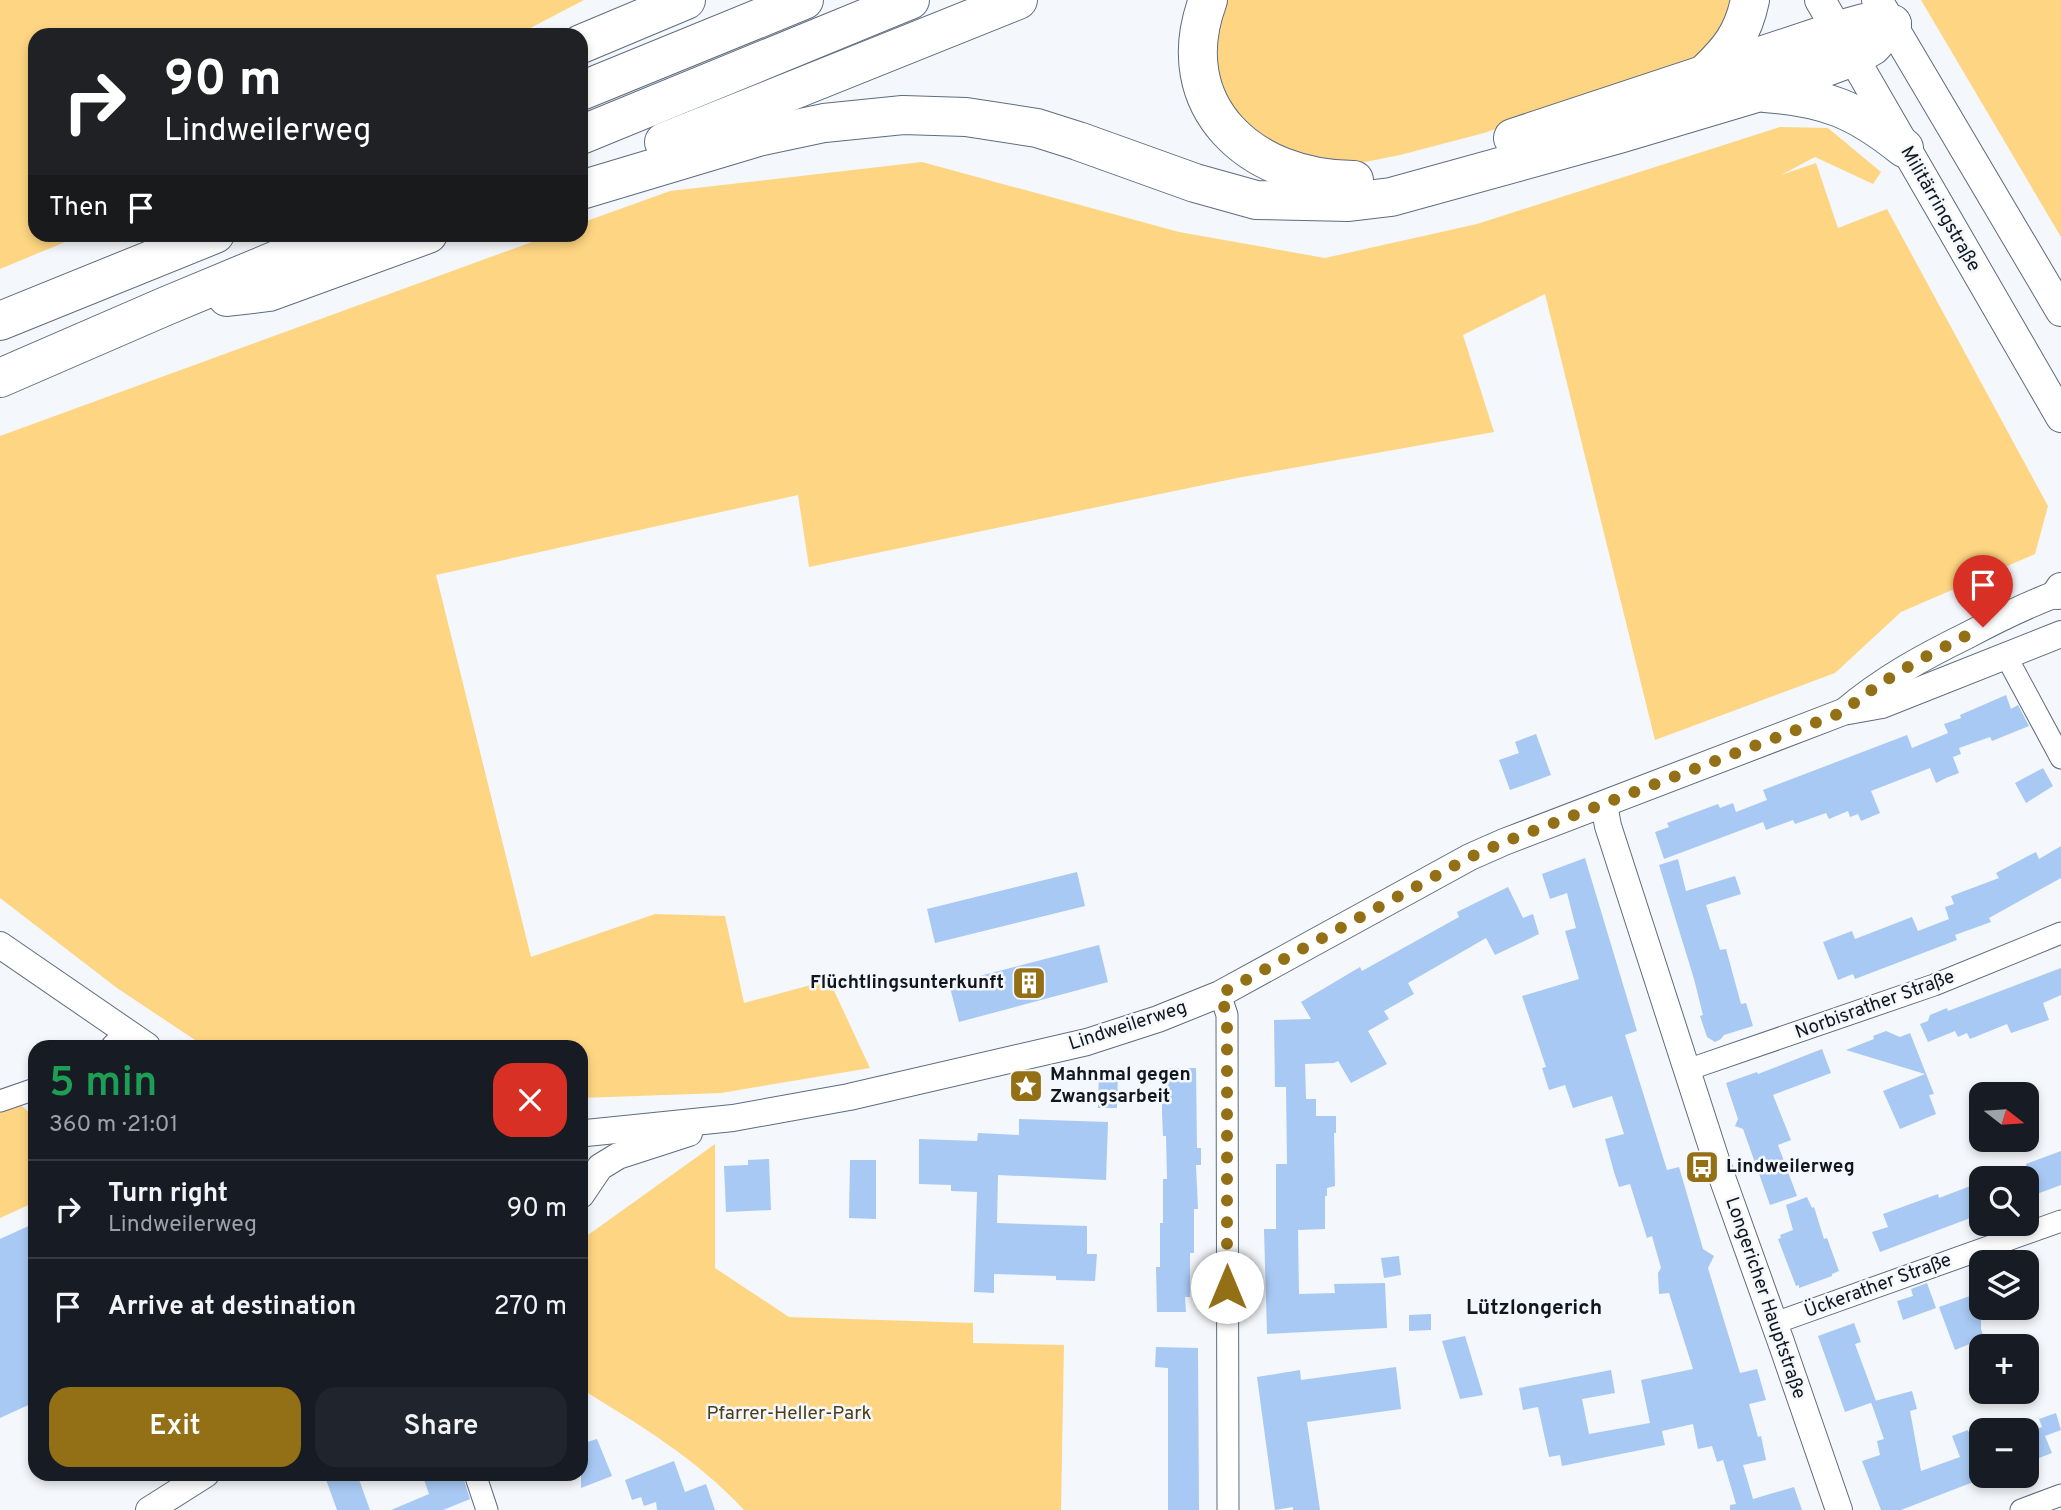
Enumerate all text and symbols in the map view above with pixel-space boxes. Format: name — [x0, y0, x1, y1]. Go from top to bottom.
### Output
text: 90 m — [164, 51, 282, 113]
icon: right — [49, 56, 140, 147]
text: Lindweilerweg — [164, 112, 371, 152]
street label: Militärringstraße — [1894, 142, 1986, 276]
icon: arrive — [122, 189, 160, 227]
text: Then — [49, 192, 108, 225]
pin — [1953, 555, 2013, 627]
icon: arrive — [1964, 566, 2002, 604]
building icon: Flüchtlingsunterkunft — [1010, 964, 1048, 1002]
street label: Norbisrather Straße — [1792, 965, 1958, 1045]
place label: Flüchtlingsunterkunft — [810, 971, 1004, 995]
street label: Lindweilerweg — [1066, 996, 1190, 1056]
text: 5 min — [49, 1058, 157, 1111]
button: close — [493, 1063, 567, 1137]
place label: Mahnmal gegen Zwangsarbeit — [1050, 1063, 1191, 1109]
place icon: Mahnmal gegen Zwangsarbeit — [1007, 1067, 1045, 1105]
north arrow — [1969, 1082, 2039, 1152]
map controls — [1969, 1082, 2039, 1488]
text: 360 m · 21:01 — [49, 1111, 178, 1140]
bus stop icon: Lindweilerweg — [1683, 1148, 1721, 1186]
place label: Lindweilerweg — [1726, 1155, 1855, 1179]
button: search — [1969, 1166, 2039, 1236]
text: Turn right — [108, 1178, 228, 1211]
icon: right — [49, 1190, 87, 1228]
text: 90 m — [507, 1193, 567, 1226]
street label: Longericher Hauptstraße — [1719, 1194, 1811, 1402]
text: Lindweilerweg — [108, 1211, 257, 1240]
street label: Ückerather Straße — [1801, 1247, 1955, 1324]
position arrow — [1190, 1250, 1264, 1324]
button: layers — [1969, 1250, 2039, 1320]
icon: arrive — [49, 1288, 87, 1326]
text: Arrive at destination — [108, 1291, 356, 1324]
text: 270 m — [494, 1291, 567, 1324]
district label: Lützlongerich — [1466, 1295, 1602, 1322]
button: + — [1969, 1334, 2039, 1404]
button: Exit — [49, 1387, 301, 1467]
button: Share — [315, 1387, 567, 1467]
park label: Pfarrer-Heller-Park — [706, 1402, 872, 1426]
button: − — [1969, 1418, 2039, 1488]

